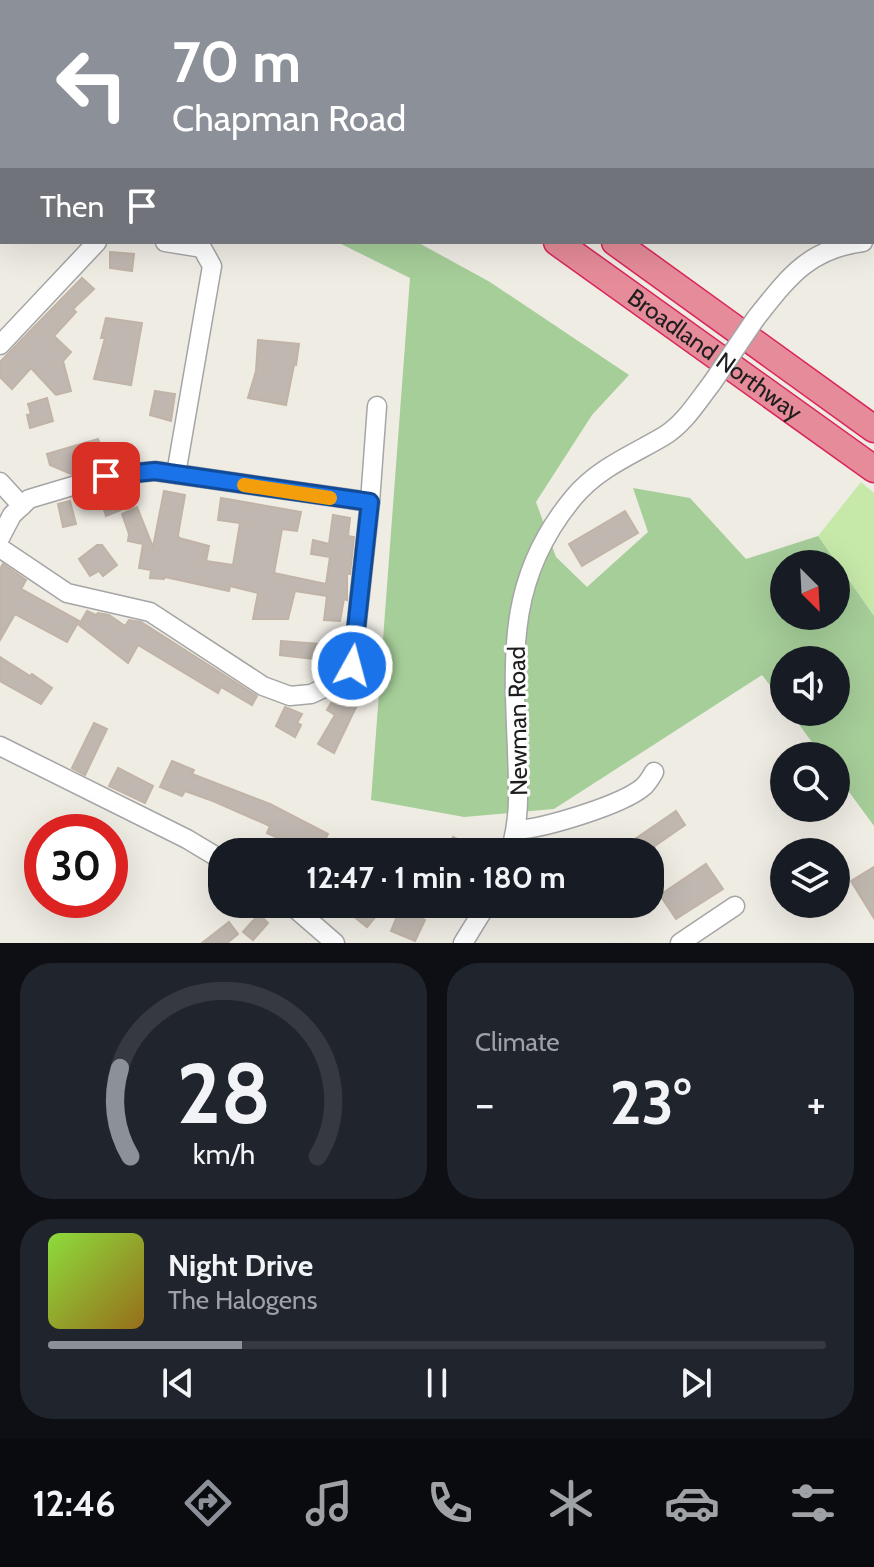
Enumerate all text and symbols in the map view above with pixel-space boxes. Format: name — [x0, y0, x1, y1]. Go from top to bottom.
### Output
text: 70 m — [172, 28, 301, 96]
icon: left — [40, 32, 144, 136]
text: Chapman Road — [172, 96, 406, 140]
icon: arrive — [120, 184, 164, 228]
text: Then — [40, 188, 104, 225]
street label: Broadland Northway — [622, 282, 808, 427]
pin — [72, 442, 140, 510]
icon: arrive — [84, 454, 128, 498]
north arrow — [770, 550, 850, 630]
map controls — [770, 550, 850, 918]
position arrow — [310, 624, 394, 708]
street label: Newman Road — [502, 646, 533, 796]
button: sound — [770, 646, 850, 726]
button: search — [770, 742, 850, 822]
speed limit sign: 30 — [24, 814, 128, 918]
button: layers — [770, 838, 850, 918]
text: 12:47 · 1 min · 180 m — [306, 859, 566, 896]
text: Climate — [475, 1026, 560, 1058]
text: 28 — [176, 1043, 271, 1144]
text: 23° — [610, 1066, 691, 1139]
text: − — [475, 1077, 494, 1130]
text: + — [807, 1077, 826, 1130]
text: km/h — [192, 1136, 255, 1171]
text: Night Drive — [168, 1247, 313, 1284]
text: The Halogens — [168, 1284, 317, 1316]
icon: previous — [156, 1361, 200, 1405]
icon: pause — [415, 1361, 459, 1405]
icon: next — [674, 1361, 718, 1405]
icon: directions — [180, 1475, 236, 1531]
icon: music — [301, 1475, 357, 1531]
icon: phone — [422, 1475, 478, 1531]
icon: climate — [543, 1475, 599, 1531]
icon: car — [664, 1475, 720, 1531]
icon: filters — [785, 1475, 841, 1531]
text: 12:46 — [33, 1481, 115, 1525]

